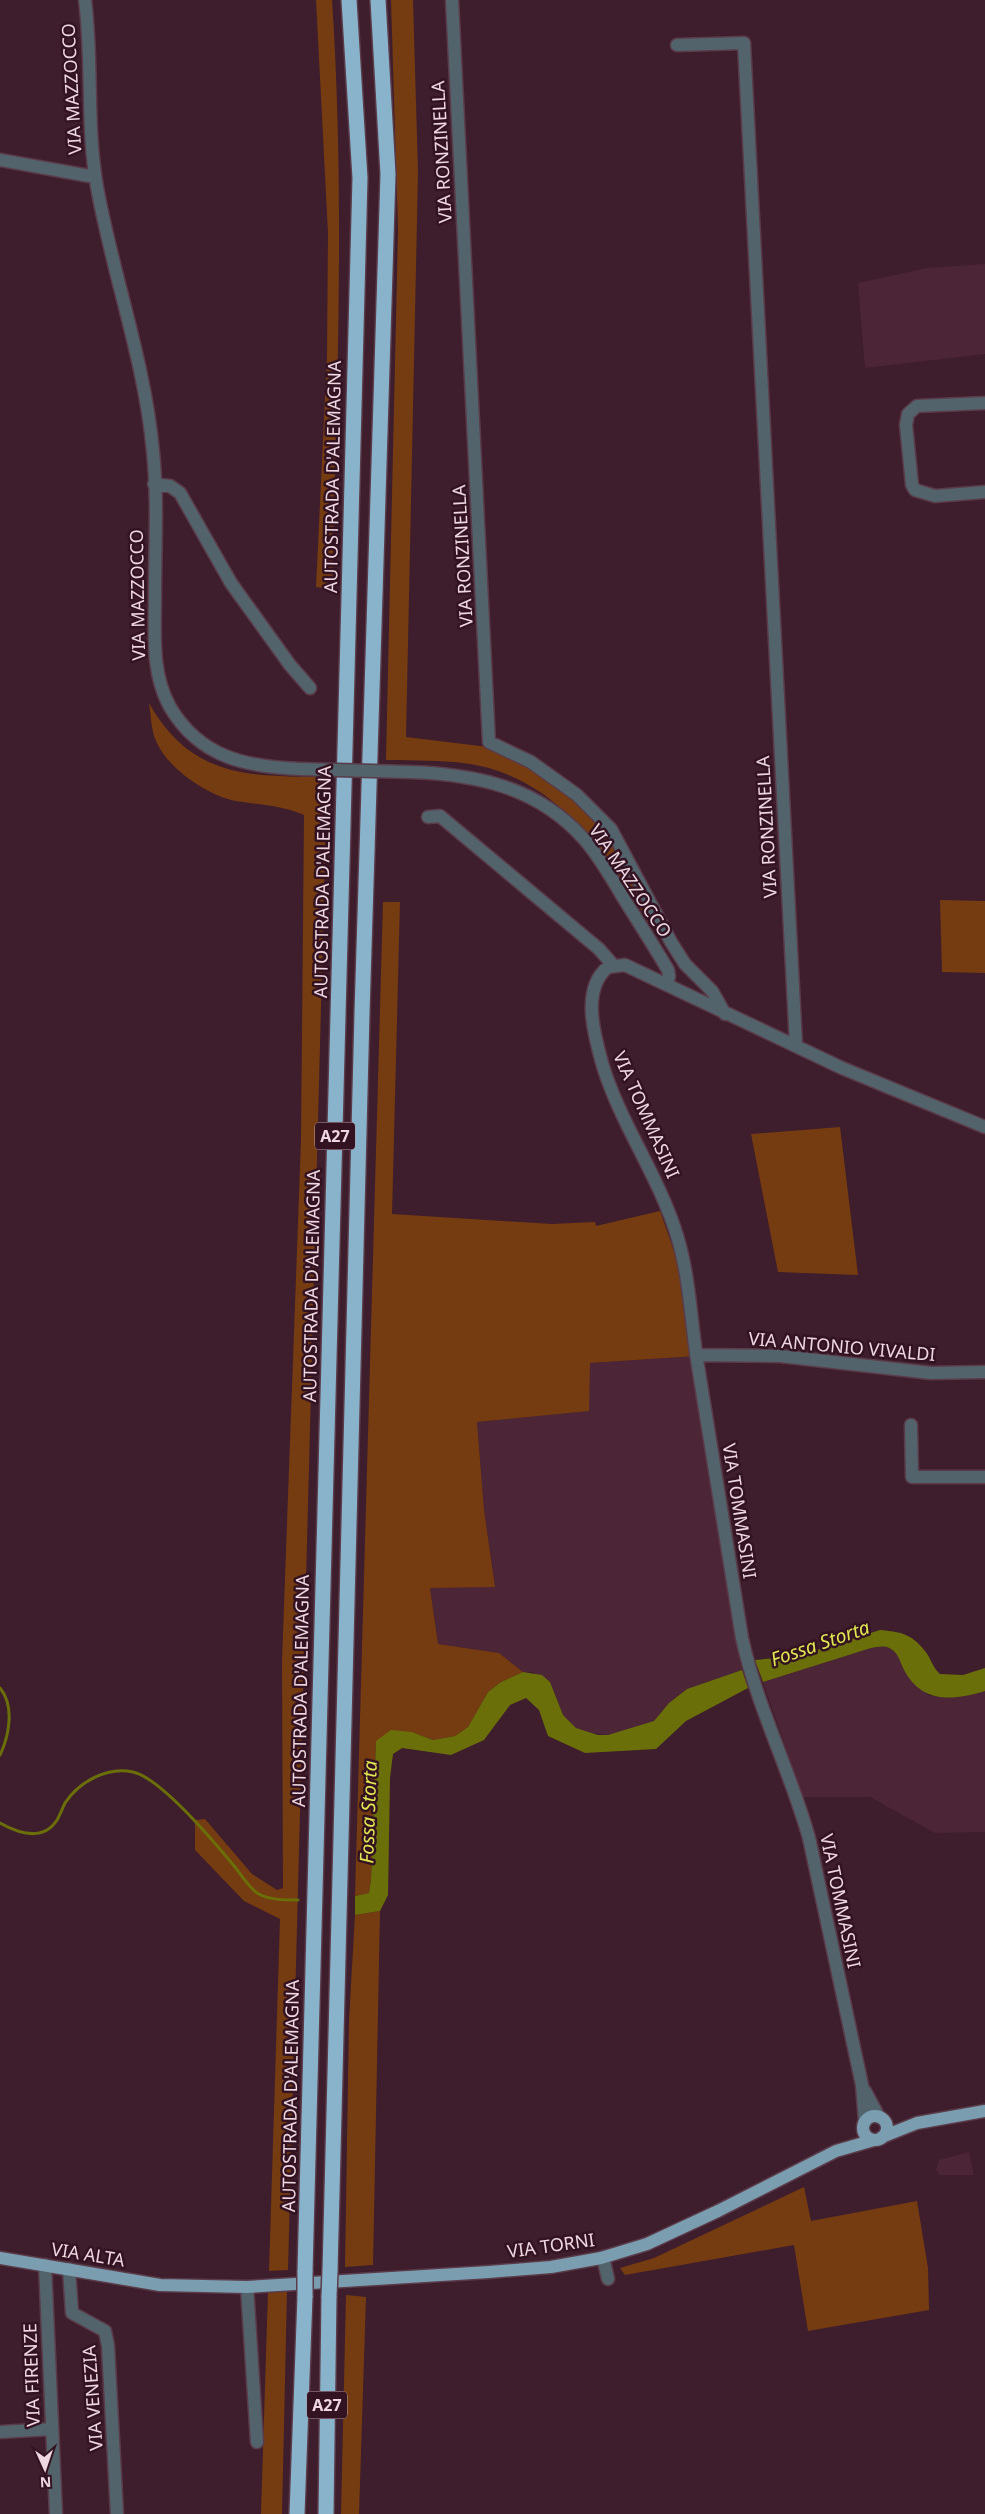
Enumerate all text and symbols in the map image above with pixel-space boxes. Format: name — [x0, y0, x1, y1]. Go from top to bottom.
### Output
street label: VIA MAZZOCCO — [56, 23, 86, 155]
street label: VIA RONZINELLA — [425, 80, 457, 224]
street label: AUTOSTRADA D'ALEMAGNA — [318, 360, 346, 593]
street label: VIA RONZINELLA — [446, 484, 478, 628]
street label: VIA MAZZOCCO — [124, 529, 150, 661]
street label: VIA RONZINELLA — [750, 755, 782, 899]
street label: AUTOSTRADA D'ALEMAGNA — [308, 765, 336, 998]
street label: VIA MAZZOCCO — [584, 819, 678, 942]
street label: VIA TOMMASINI — [608, 1047, 686, 1182]
road number: A27 — [315, 1122, 355, 1150]
street label: AUTOSTRADA D'ALEMAGNA — [297, 1169, 325, 1402]
street label: VIA ANTONIO VIVALDI — [748, 1326, 937, 1366]
street label: VIA TOMMASINI — [717, 1441, 763, 1580]
street label: AUTOSTRADA D'ALEMAGNA — [286, 1574, 314, 1807]
water label: Fossa Storta — [767, 1614, 873, 1672]
water label: Fossa Storta — [353, 1760, 383, 1864]
street label: VIA TOMMASINI — [815, 1831, 867, 1970]
street label: AUTOSTRADA D'ALEMAGNA — [276, 1979, 304, 2212]
street label: VIA TORNI — [506, 2227, 596, 2263]
street label: VIA ALTA — [50, 2236, 127, 2272]
street label: VIA FIRENZE — [17, 2323, 45, 2427]
street label: VIA VENEZIA — [76, 2344, 108, 2452]
road number: A27 — [307, 2392, 347, 2418]
north arrow — [20, 2444, 70, 2494]
text: N — [40, 2473, 52, 2492]

